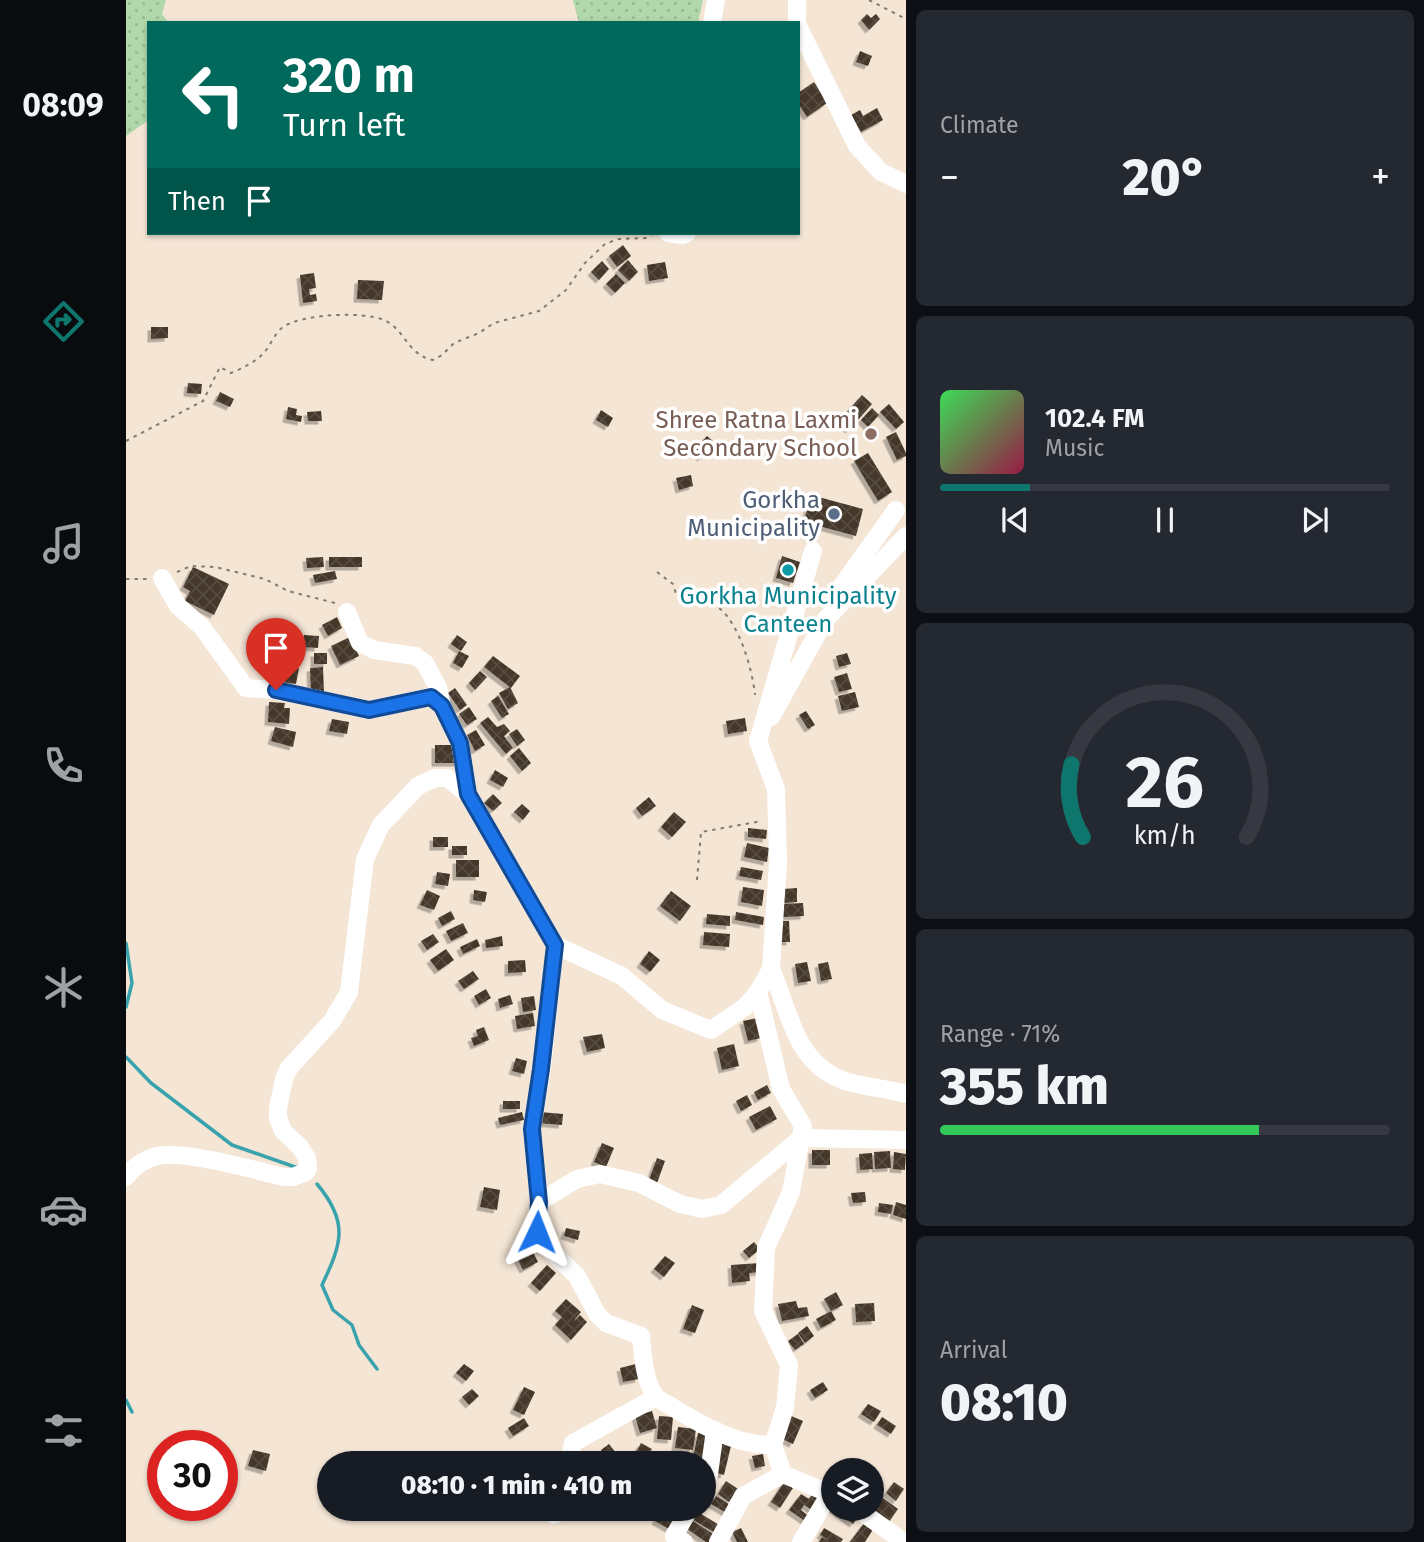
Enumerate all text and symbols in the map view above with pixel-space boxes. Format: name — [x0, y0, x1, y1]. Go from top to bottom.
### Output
text: 320 m — [283, 46, 415, 105]
icon: left — [168, 49, 259, 140]
text: 08:09 — [22, 86, 104, 124]
text: Turn left — [283, 106, 405, 144]
text: Climate — [940, 111, 1019, 139]
text: 20° — [1122, 146, 1208, 209]
text: − — [940, 154, 959, 200]
text: + — [1371, 154, 1390, 200]
icon: arrive — [240, 182, 278, 220]
text: Then — [168, 186, 226, 217]
icon: directions — [39, 297, 88, 346]
text: 102.4 FM — [1045, 403, 1144, 434]
place label: Shree Ratna Laxmi Secondary School — [656, 406, 857, 462]
marker: Shree Ratna Laxmi Secondary School — [863, 426, 879, 442]
text: Music — [1045, 434, 1105, 462]
place label: Gorkha Municipality — [687, 486, 820, 542]
icon: previous — [996, 501, 1034, 539]
icon: pause — [1146, 501, 1184, 539]
icon: next — [1296, 501, 1334, 539]
marker: Gorkha Municipality — [826, 506, 842, 522]
icon: music — [39, 519, 88, 568]
marker: Gorkha Municipality Canteen — [780, 562, 796, 578]
place label: Gorkha Municipality Canteen — [680, 582, 897, 638]
pin — [246, 618, 306, 690]
icon: arrive — [257, 629, 295, 667]
text: 26 — [1126, 739, 1204, 826]
icon: phone — [39, 741, 88, 790]
text: km/h — [1134, 821, 1196, 851]
icon: climate — [39, 963, 88, 1012]
text: Range · 71% — [940, 1020, 1060, 1048]
text: 355 km — [940, 1055, 1109, 1118]
icon: car — [39, 1185, 88, 1234]
position arrow — [500, 1195, 574, 1269]
text: Arrival — [940, 1336, 1007, 1364]
text: 08:10 — [940, 1371, 1068, 1434]
icon: filters — [39, 1406, 88, 1455]
speed limit sign: 30 — [147, 1430, 238, 1521]
map controls — [821, 1458, 884, 1521]
button: layers — [821, 1458, 884, 1521]
text: 08:10 · 1 min · 410 m — [401, 1470, 632, 1501]

